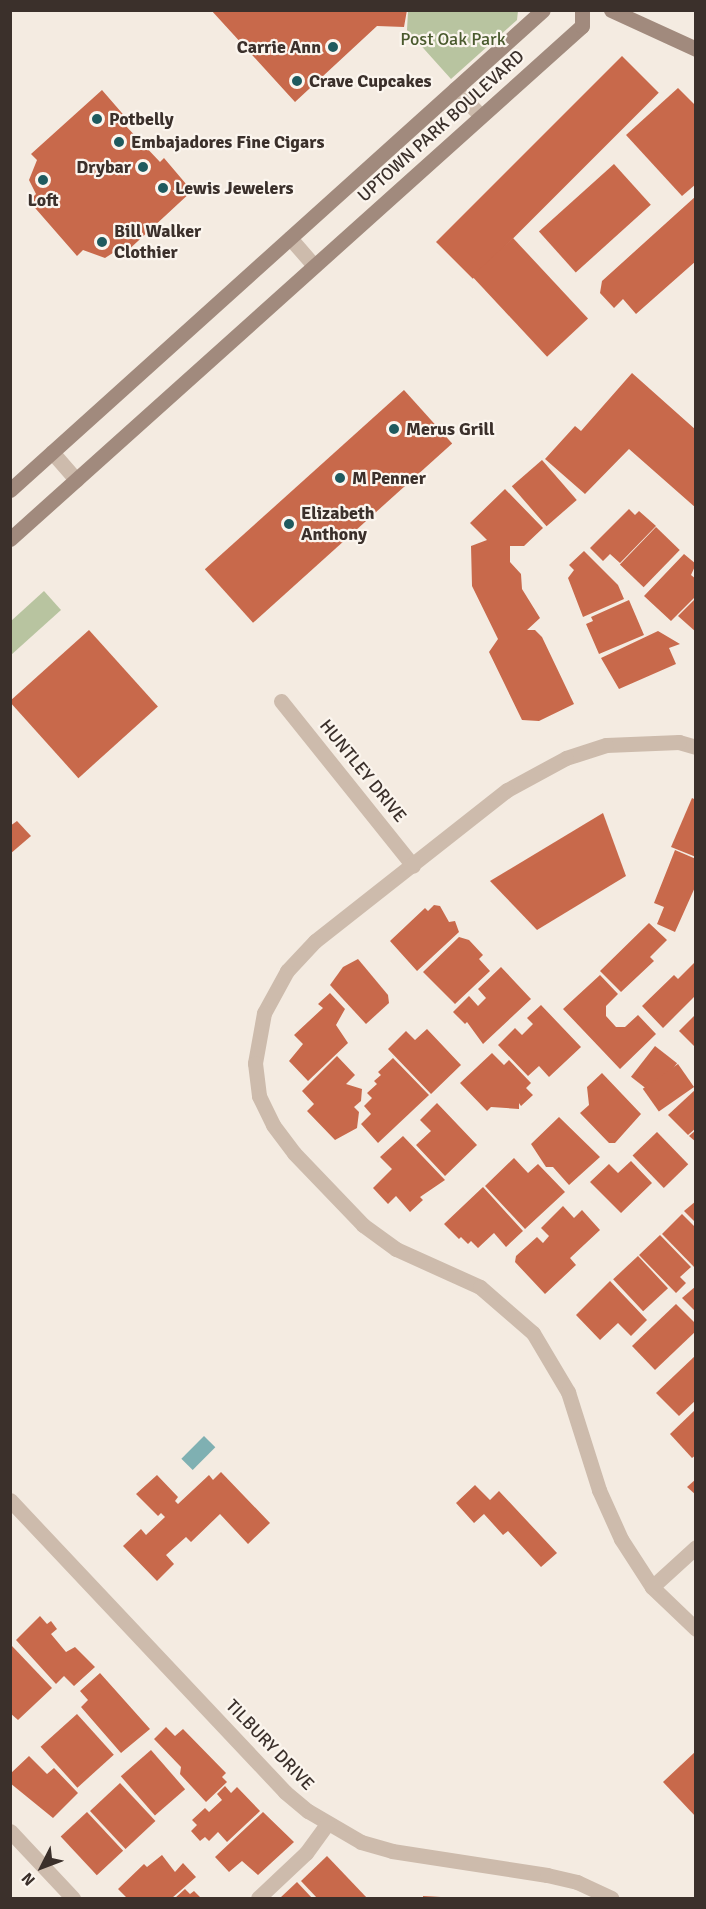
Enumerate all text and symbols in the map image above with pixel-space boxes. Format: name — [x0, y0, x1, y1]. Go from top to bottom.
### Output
park label: Post Oak Park — [400, 28, 506, 50]
place label: Carrie Ann — [237, 36, 321, 58]
marker: Carrie Ann — [326, 40, 340, 54]
street label: UPTOWN PARK BOULEVARD — [353, 46, 529, 206]
place label: Crave Cupcakes — [309, 70, 432, 92]
marker: Crave Cupcakes — [290, 74, 304, 88]
place label: Potbelly — [109, 108, 174, 130]
marker: Potbelly — [90, 112, 104, 126]
place label: Embajadores Fine Cigars — [131, 131, 324, 153]
marker: Embajadores Fine Cigars — [112, 135, 126, 149]
place label: Drybar — [76, 156, 131, 178]
marker: Drybar — [136, 160, 150, 174]
marker: Loft — [36, 173, 50, 187]
place label: Lewis Jewelers — [175, 177, 294, 199]
marker: Lewis Jewelers — [156, 181, 170, 195]
place label: Loft — [28, 189, 58, 211]
place label: Bill Walker Clothier — [114, 221, 201, 264]
marker: Bill Walker Clothier — [95, 235, 109, 249]
place label: Merus Grill — [406, 418, 495, 440]
marker: Merus Grill — [387, 422, 401, 436]
place label: M Penner — [352, 467, 426, 489]
marker: M Penner — [333, 471, 347, 485]
place label: Elizabeth Anthony — [301, 503, 374, 546]
marker: Elizabeth Anthony — [282, 517, 296, 531]
street label: HUNTLEY DRIVE — [315, 715, 411, 827]
street label: TILBURY DRIVE — [221, 1695, 319, 1795]
north arrow — [12, 1837, 72, 1897]
text: N — [17, 1868, 40, 1890]

